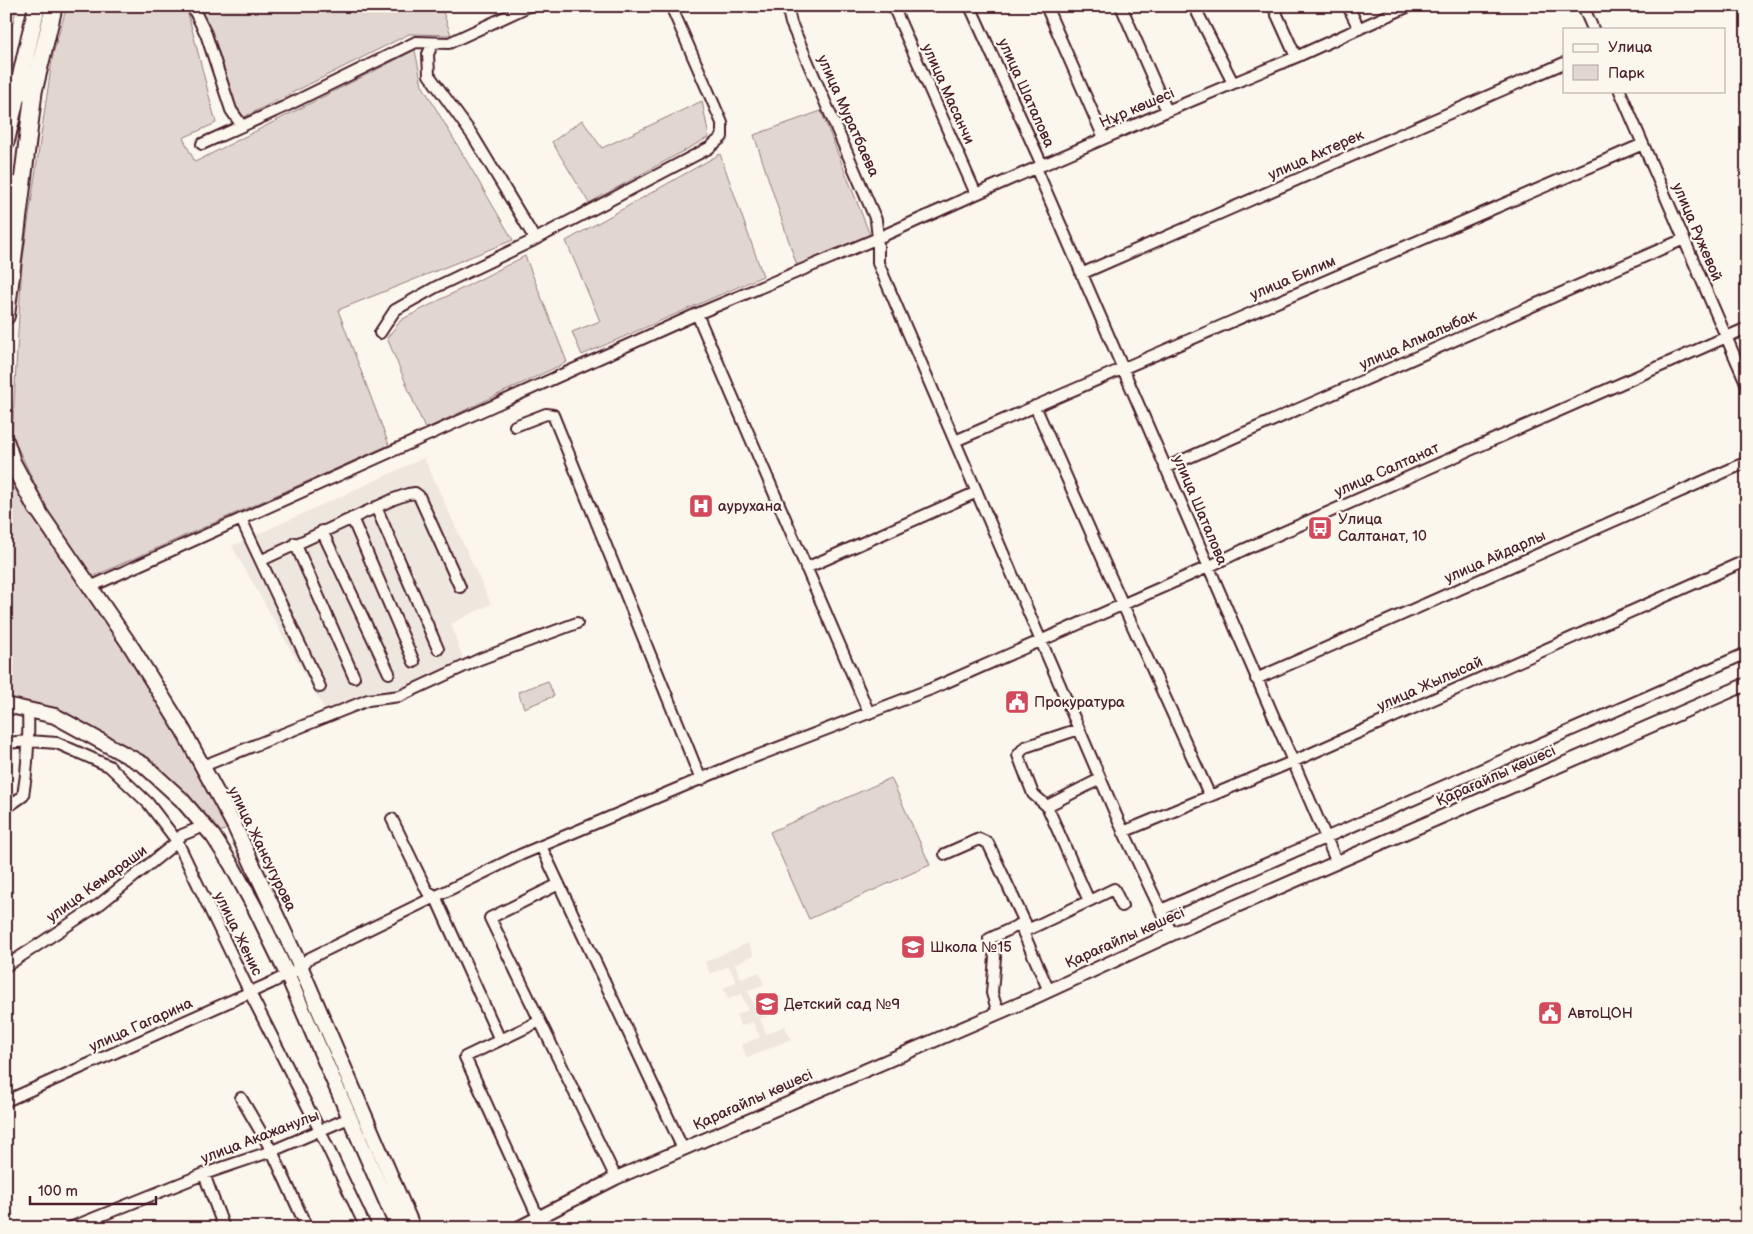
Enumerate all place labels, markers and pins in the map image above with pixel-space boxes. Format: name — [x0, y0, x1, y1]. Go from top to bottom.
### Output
hospital icon: аурухана — [688, 493, 714, 519]
place label: аурухана — [718, 497, 782, 516]
place label: Улица Салтанат, 10 — [1338, 510, 1427, 546]
bus stop icon: Улица Салтанат, 10 — [1307, 515, 1333, 541]
public building icon: Прокуратура — [1004, 689, 1030, 715]
place label: Прокуратура — [1034, 693, 1125, 712]
school or university icon: Школа №15 — [900, 934, 926, 960]
place label: Школа №15 — [930, 938, 1012, 957]
school or university icon: Детский сад №9 — [754, 991, 780, 1017]
place label: Детский сад №9 — [784, 995, 900, 1014]
public building icon: АвтоЦОН — [1537, 1000, 1563, 1026]
place label: АвтоЦОН — [1567, 1004, 1633, 1023]

